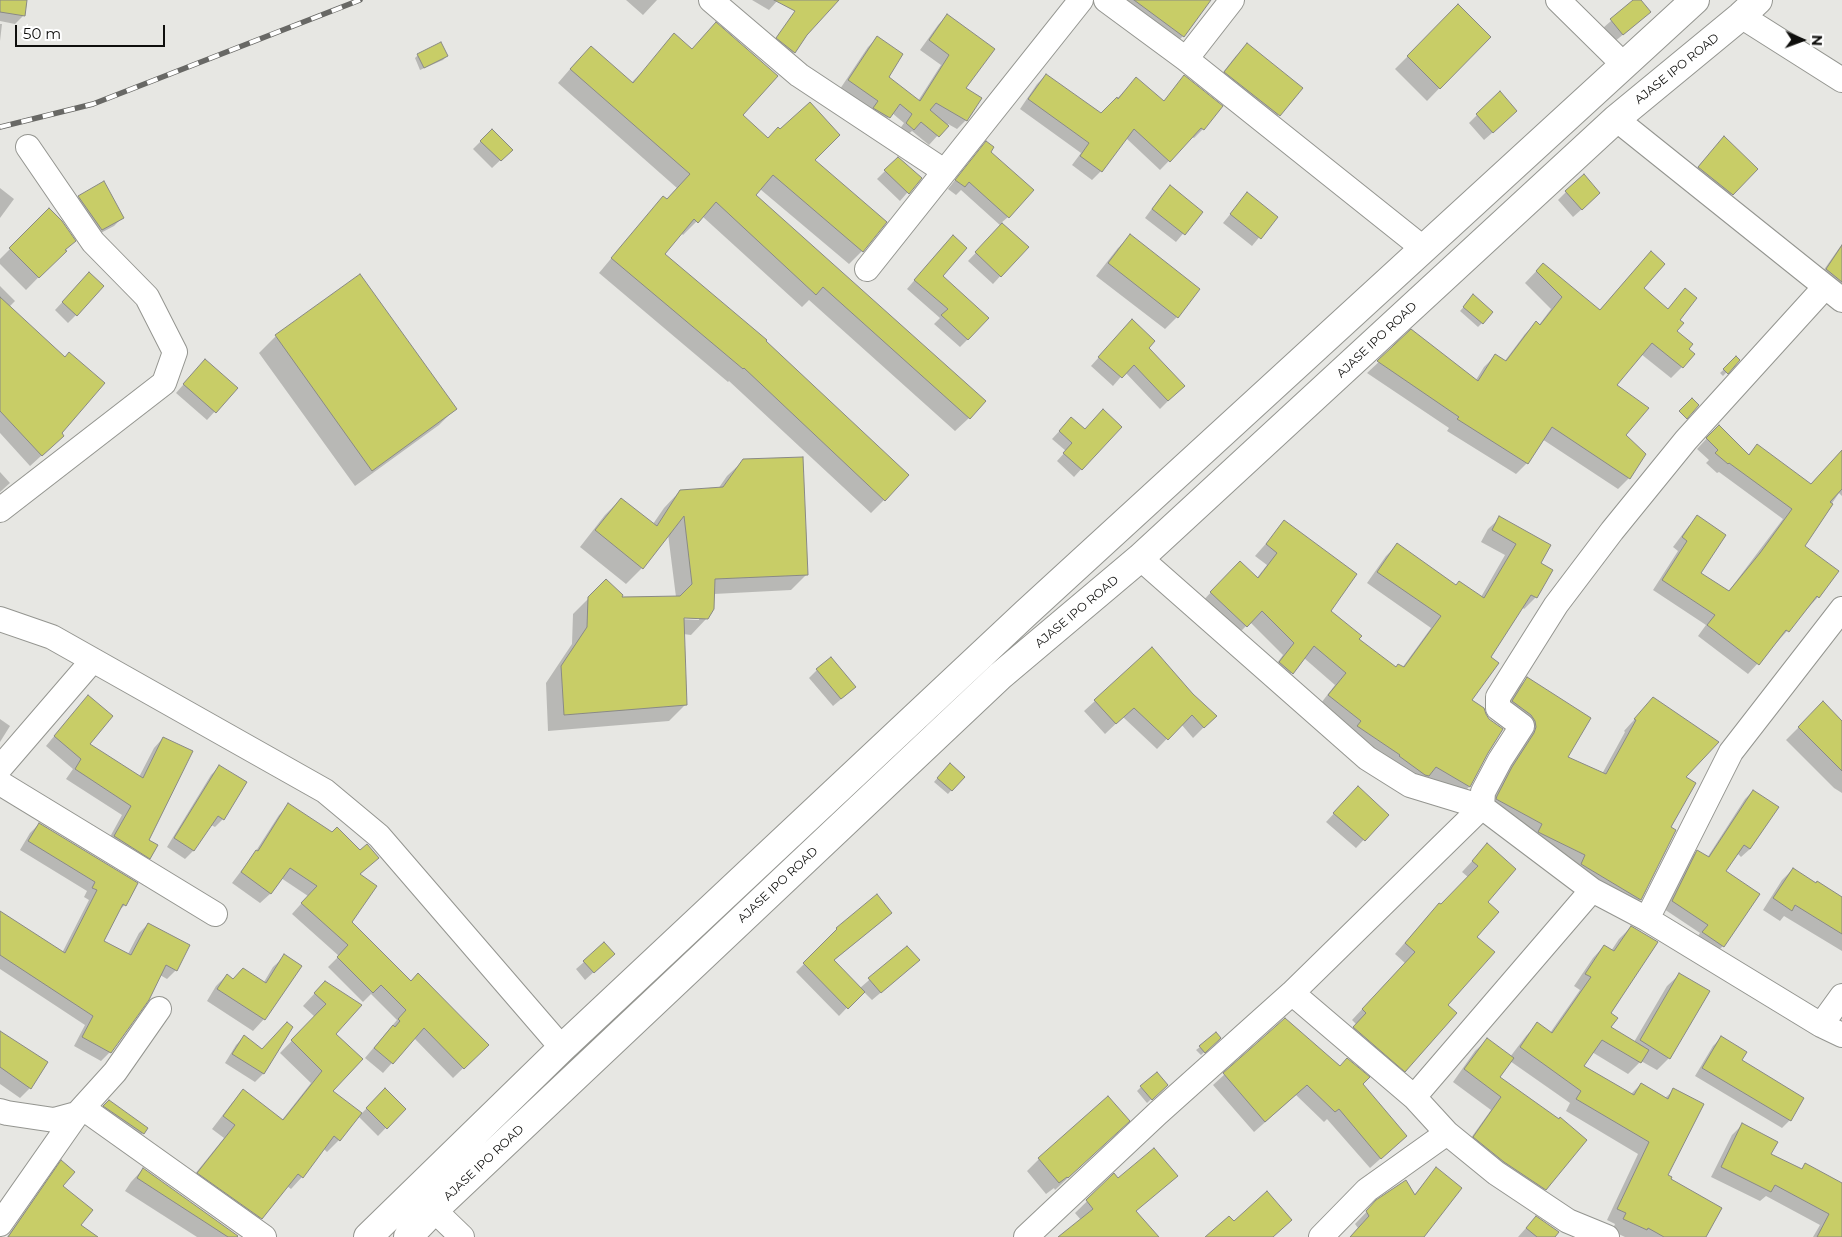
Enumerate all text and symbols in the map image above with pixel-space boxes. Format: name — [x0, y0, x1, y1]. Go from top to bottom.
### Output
scale bar — [18, 15, 168, 47]
north arrow — [1777, 15, 1827, 65]
text: 50 m — [23, 24, 61, 43]
street label: AJASE IPO ROAD — [1632, 31, 1722, 107]
text: N — [1808, 35, 1826, 46]
street label: AJASE IPO ROAD — [1334, 299, 1420, 381]
street label: AJASE IPO ROAD — [1032, 573, 1122, 651]
street label: AJASE IPO ROAD — [735, 844, 821, 926]
street label: AJASE IPO ROAD — [441, 1122, 527, 1204]

